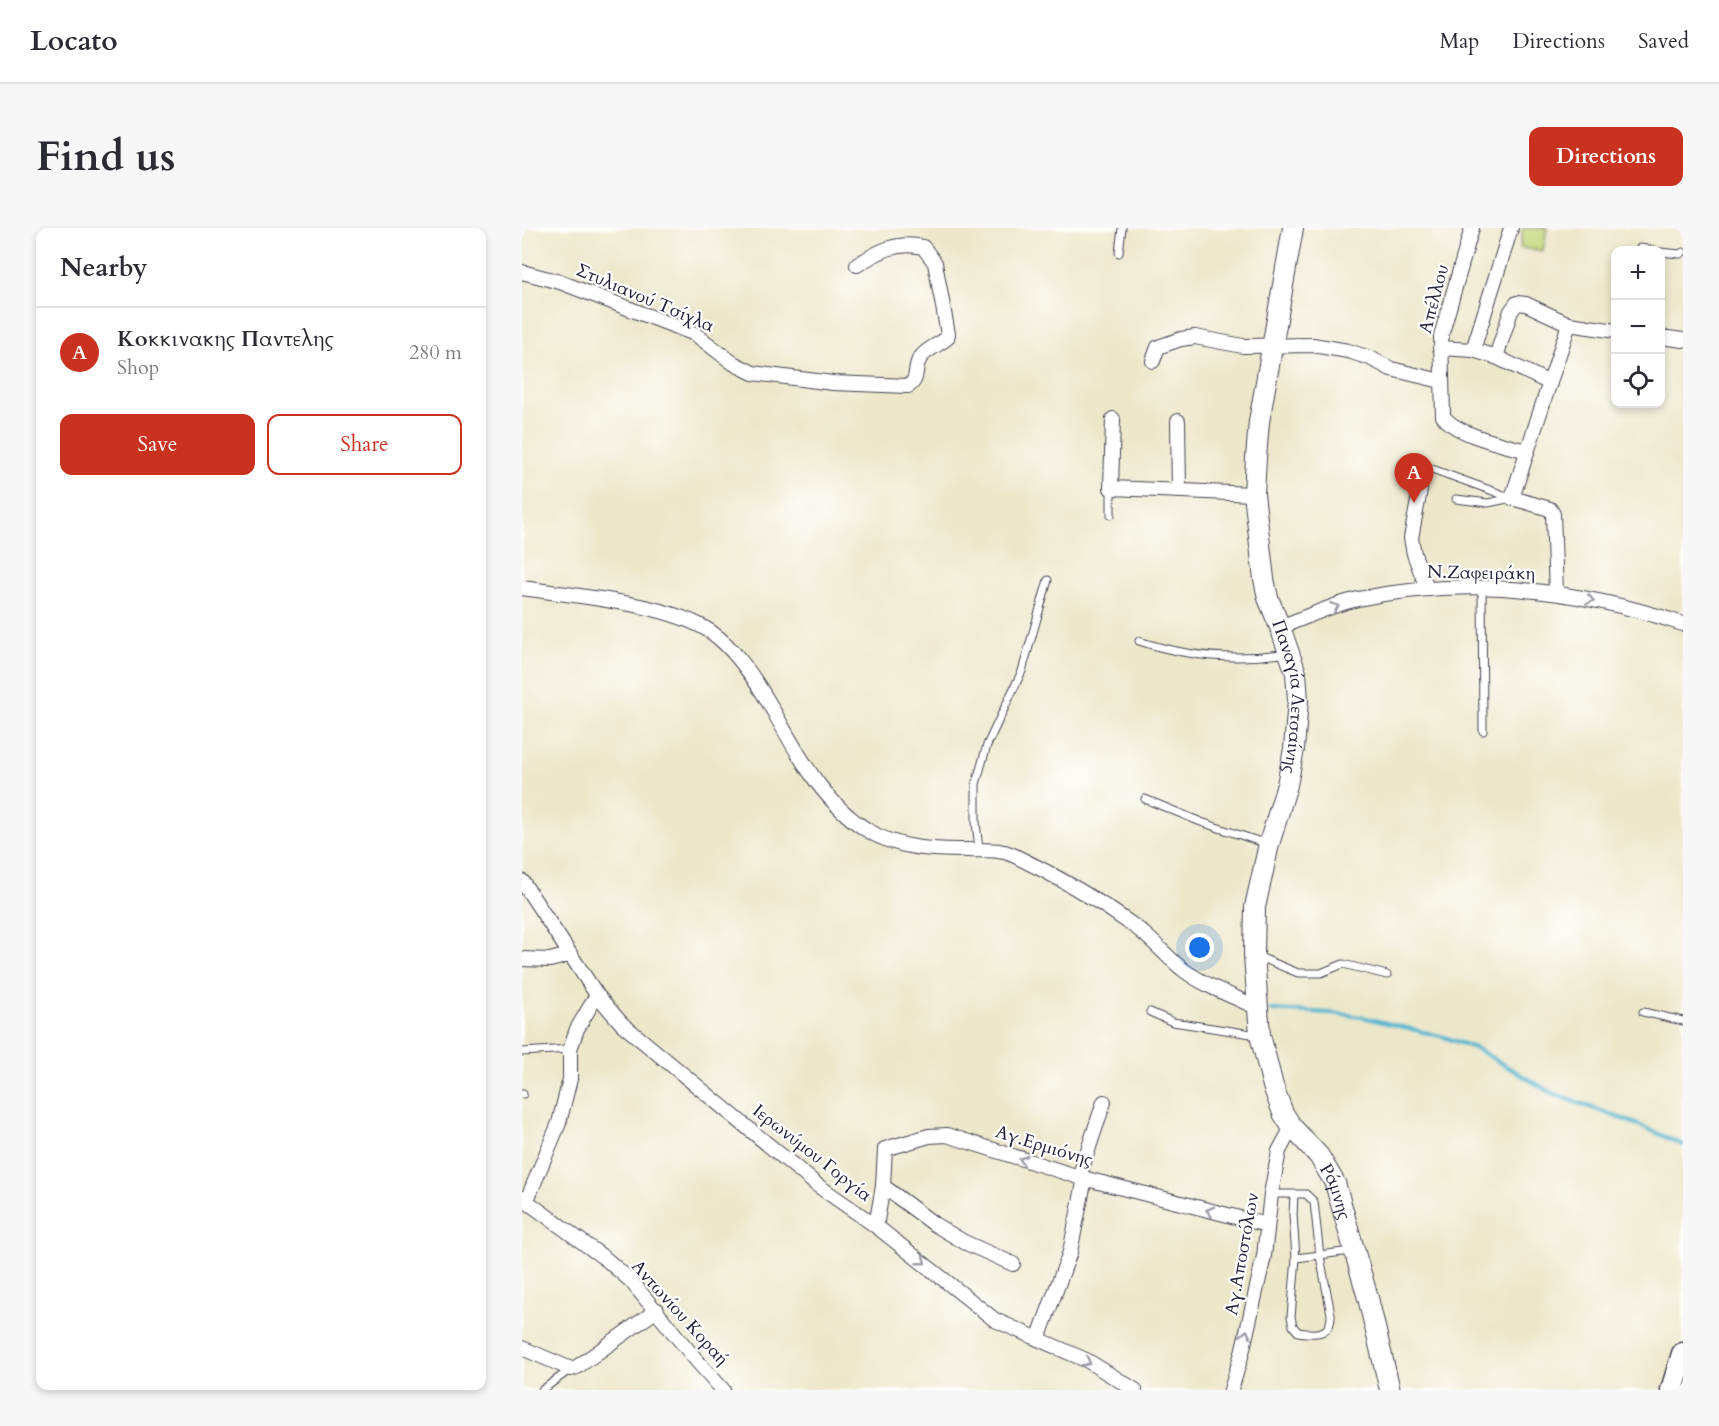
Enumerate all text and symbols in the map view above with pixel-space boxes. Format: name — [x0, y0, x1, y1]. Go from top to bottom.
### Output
text: Locato — [30, 22, 118, 60]
text: Map — [1439, 27, 1479, 56]
text: Directions — [1512, 27, 1605, 56]
text: Saved — [1638, 27, 1689, 56]
button: Directions — [1529, 127, 1683, 186]
text: Find us — [36, 128, 176, 185]
map controls — [1611, 246, 1665, 408]
button: + — [1611, 246, 1665, 300]
text: Nearby — [60, 250, 148, 285]
street label: Στυλιανού Τσίχλα — [572, 258, 718, 338]
street label: Απέλλου — [1413, 262, 1455, 336]
button: − — [1611, 300, 1665, 354]
text: Κοκκινακης Παντελης — [117, 324, 334, 354]
text: A — [72, 339, 87, 366]
text: 280 m — [409, 339, 462, 366]
text: Shop — [117, 354, 159, 381]
button: locate — [1611, 354, 1665, 408]
button: Save — [60, 414, 255, 475]
button: Share — [267, 414, 462, 475]
pin: A — [1394, 454, 1434, 503]
street label: Ν.Ζαφειράκη — [1427, 560, 1535, 586]
one-way arrow — [1584, 593, 1594, 606]
one-way arrow — [1329, 601, 1340, 614]
street label: Παναγία Λετσαίνης — [1266, 616, 1311, 776]
your location — [1185, 933, 1214, 962]
street label: Ιερωνύμου Γοργία — [747, 1099, 877, 1207]
street label: Αγ.Ερμιόνης — [992, 1119, 1096, 1173]
one-way arrow — [1018, 1155, 1029, 1167]
street label: Ράμνης — [1314, 1159, 1357, 1223]
street label: Αγ.Αποστόλων — [1219, 1191, 1265, 1317]
one-way arrow — [1205, 1205, 1215, 1218]
one-way arrow — [915, 1254, 926, 1265]
street label: Αντωνίου Κοραή — [626, 1255, 734, 1371]
one-way arrow — [1239, 1329, 1252, 1339]
one-way arrow — [1081, 1355, 1091, 1366]

